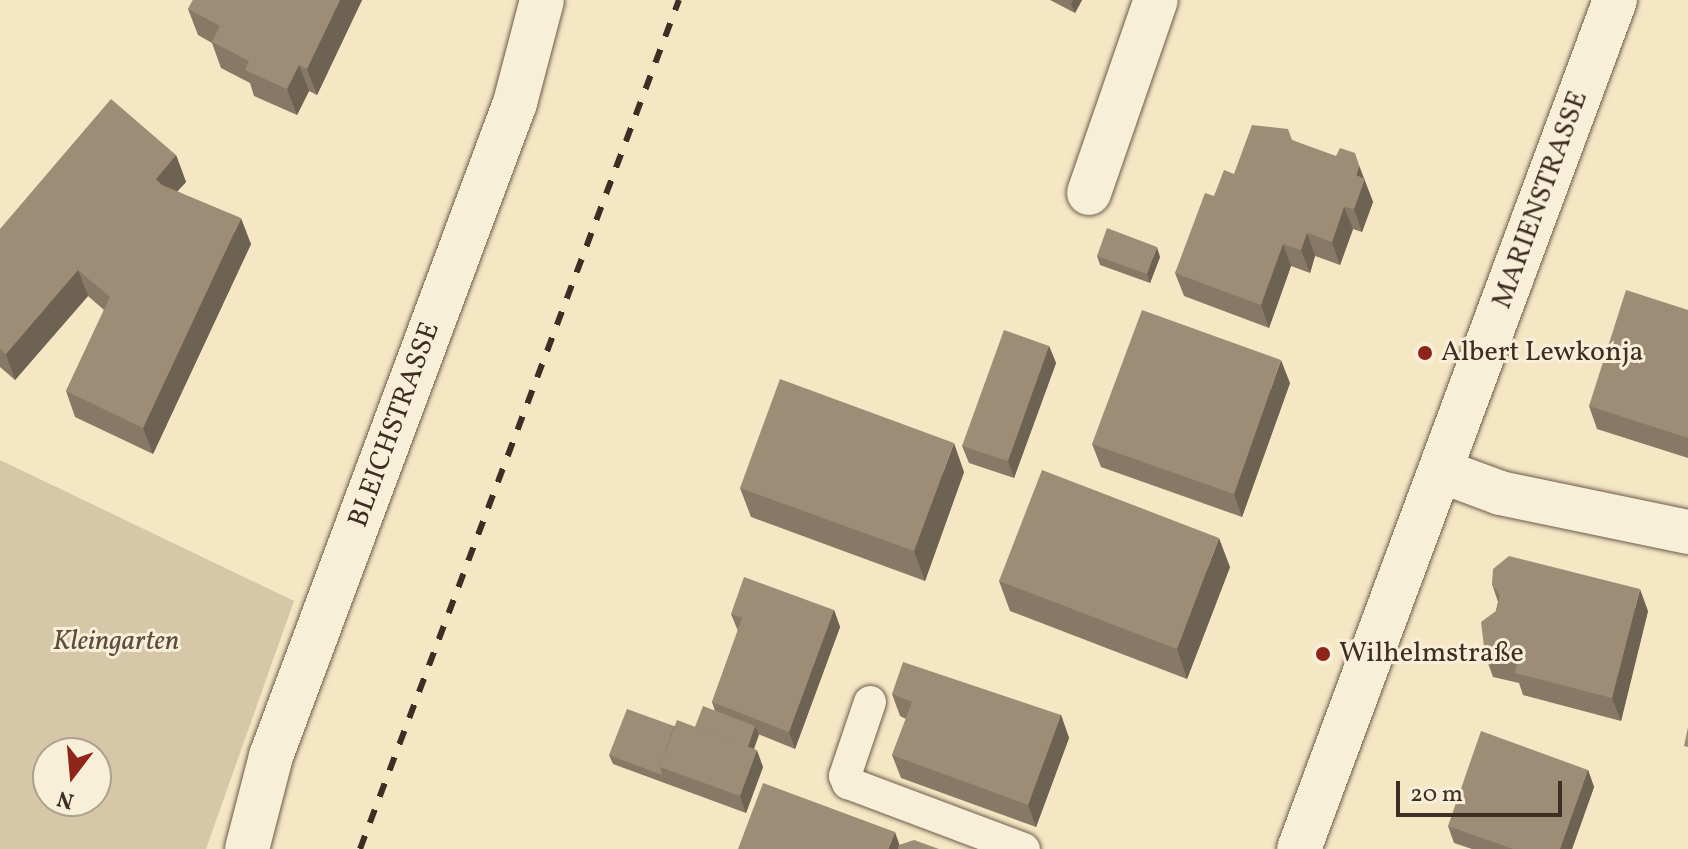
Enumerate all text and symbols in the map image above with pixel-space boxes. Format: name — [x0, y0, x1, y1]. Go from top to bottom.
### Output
street label: MARIENSTRASSE — [1486, 87, 1596, 313]
street label: BLEICHSTRASSE — [342, 318, 448, 532]
place label: Albert Lewkonja — [1441, 336, 1643, 370]
marker: Albert Lewkonja — [1416, 344, 1434, 362]
park label: Kleingarten — [53, 625, 179, 659]
place label: Wilhelmstraße — [1339, 637, 1524, 671]
marker: Wilhelmstraße — [1314, 645, 1332, 663]
north arrow — [32, 737, 112, 817]
scale bar — [1400, 765, 1566, 815]
text: 20 m — [1410, 778, 1463, 812]
text: N — [54, 782, 78, 816]

